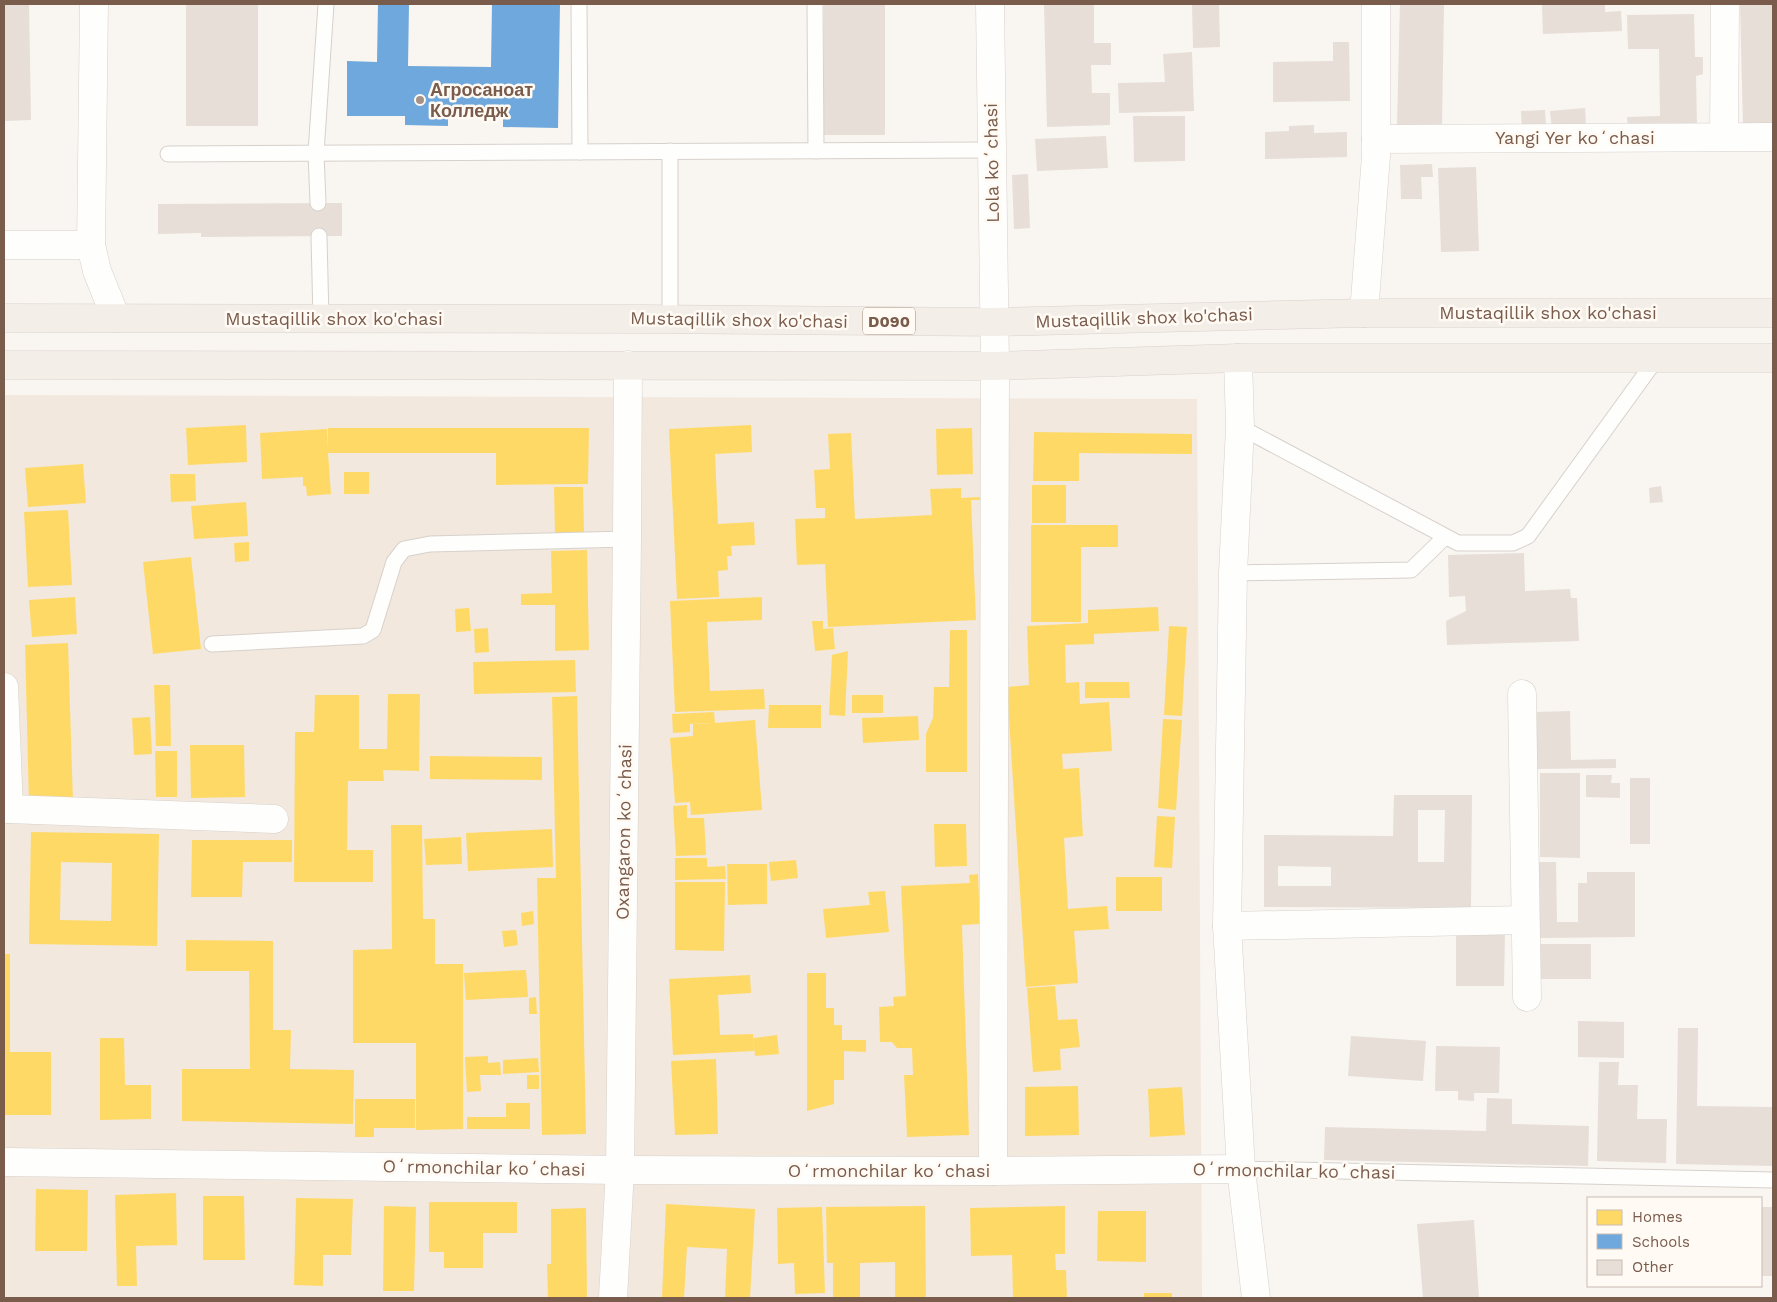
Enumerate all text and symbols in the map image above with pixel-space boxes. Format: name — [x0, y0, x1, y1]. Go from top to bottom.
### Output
place label: Агросаноат Колледж — [430, 79, 533, 121]
marker: Агросаноат Колледж — [414, 94, 426, 106]
street label: Lola koʻchasi — [980, 103, 1003, 223]
street label: Yangi Yer koʻchasi — [1495, 127, 1655, 148]
street label: Mustaqillik shox ko'chasi — [1439, 302, 1657, 323]
street label: Mustaqillik shox ko'chasi — [1035, 303, 1253, 332]
street label: Mustaqillik shox ko'chasi — [630, 307, 848, 332]
street label: Mustaqillik shox ko'chasi — [225, 308, 443, 329]
road number: D090 — [863, 308, 915, 334]
street label: Oxangaron koʻchasi — [611, 744, 636, 920]
street label: Oʻrmonchilar koʻchasi — [383, 1155, 586, 1180]
street label: Oʻrmonchilar koʻchasi — [1193, 1158, 1396, 1183]
street label: Oʻrmonchilar koʻchasi — [788, 1160, 990, 1181]
legend — [1587, 1197, 1762, 1287]
text: Homes — [1632, 1208, 1683, 1226]
text: Schools — [1632, 1233, 1690, 1251]
text: Other — [1632, 1258, 1674, 1276]

